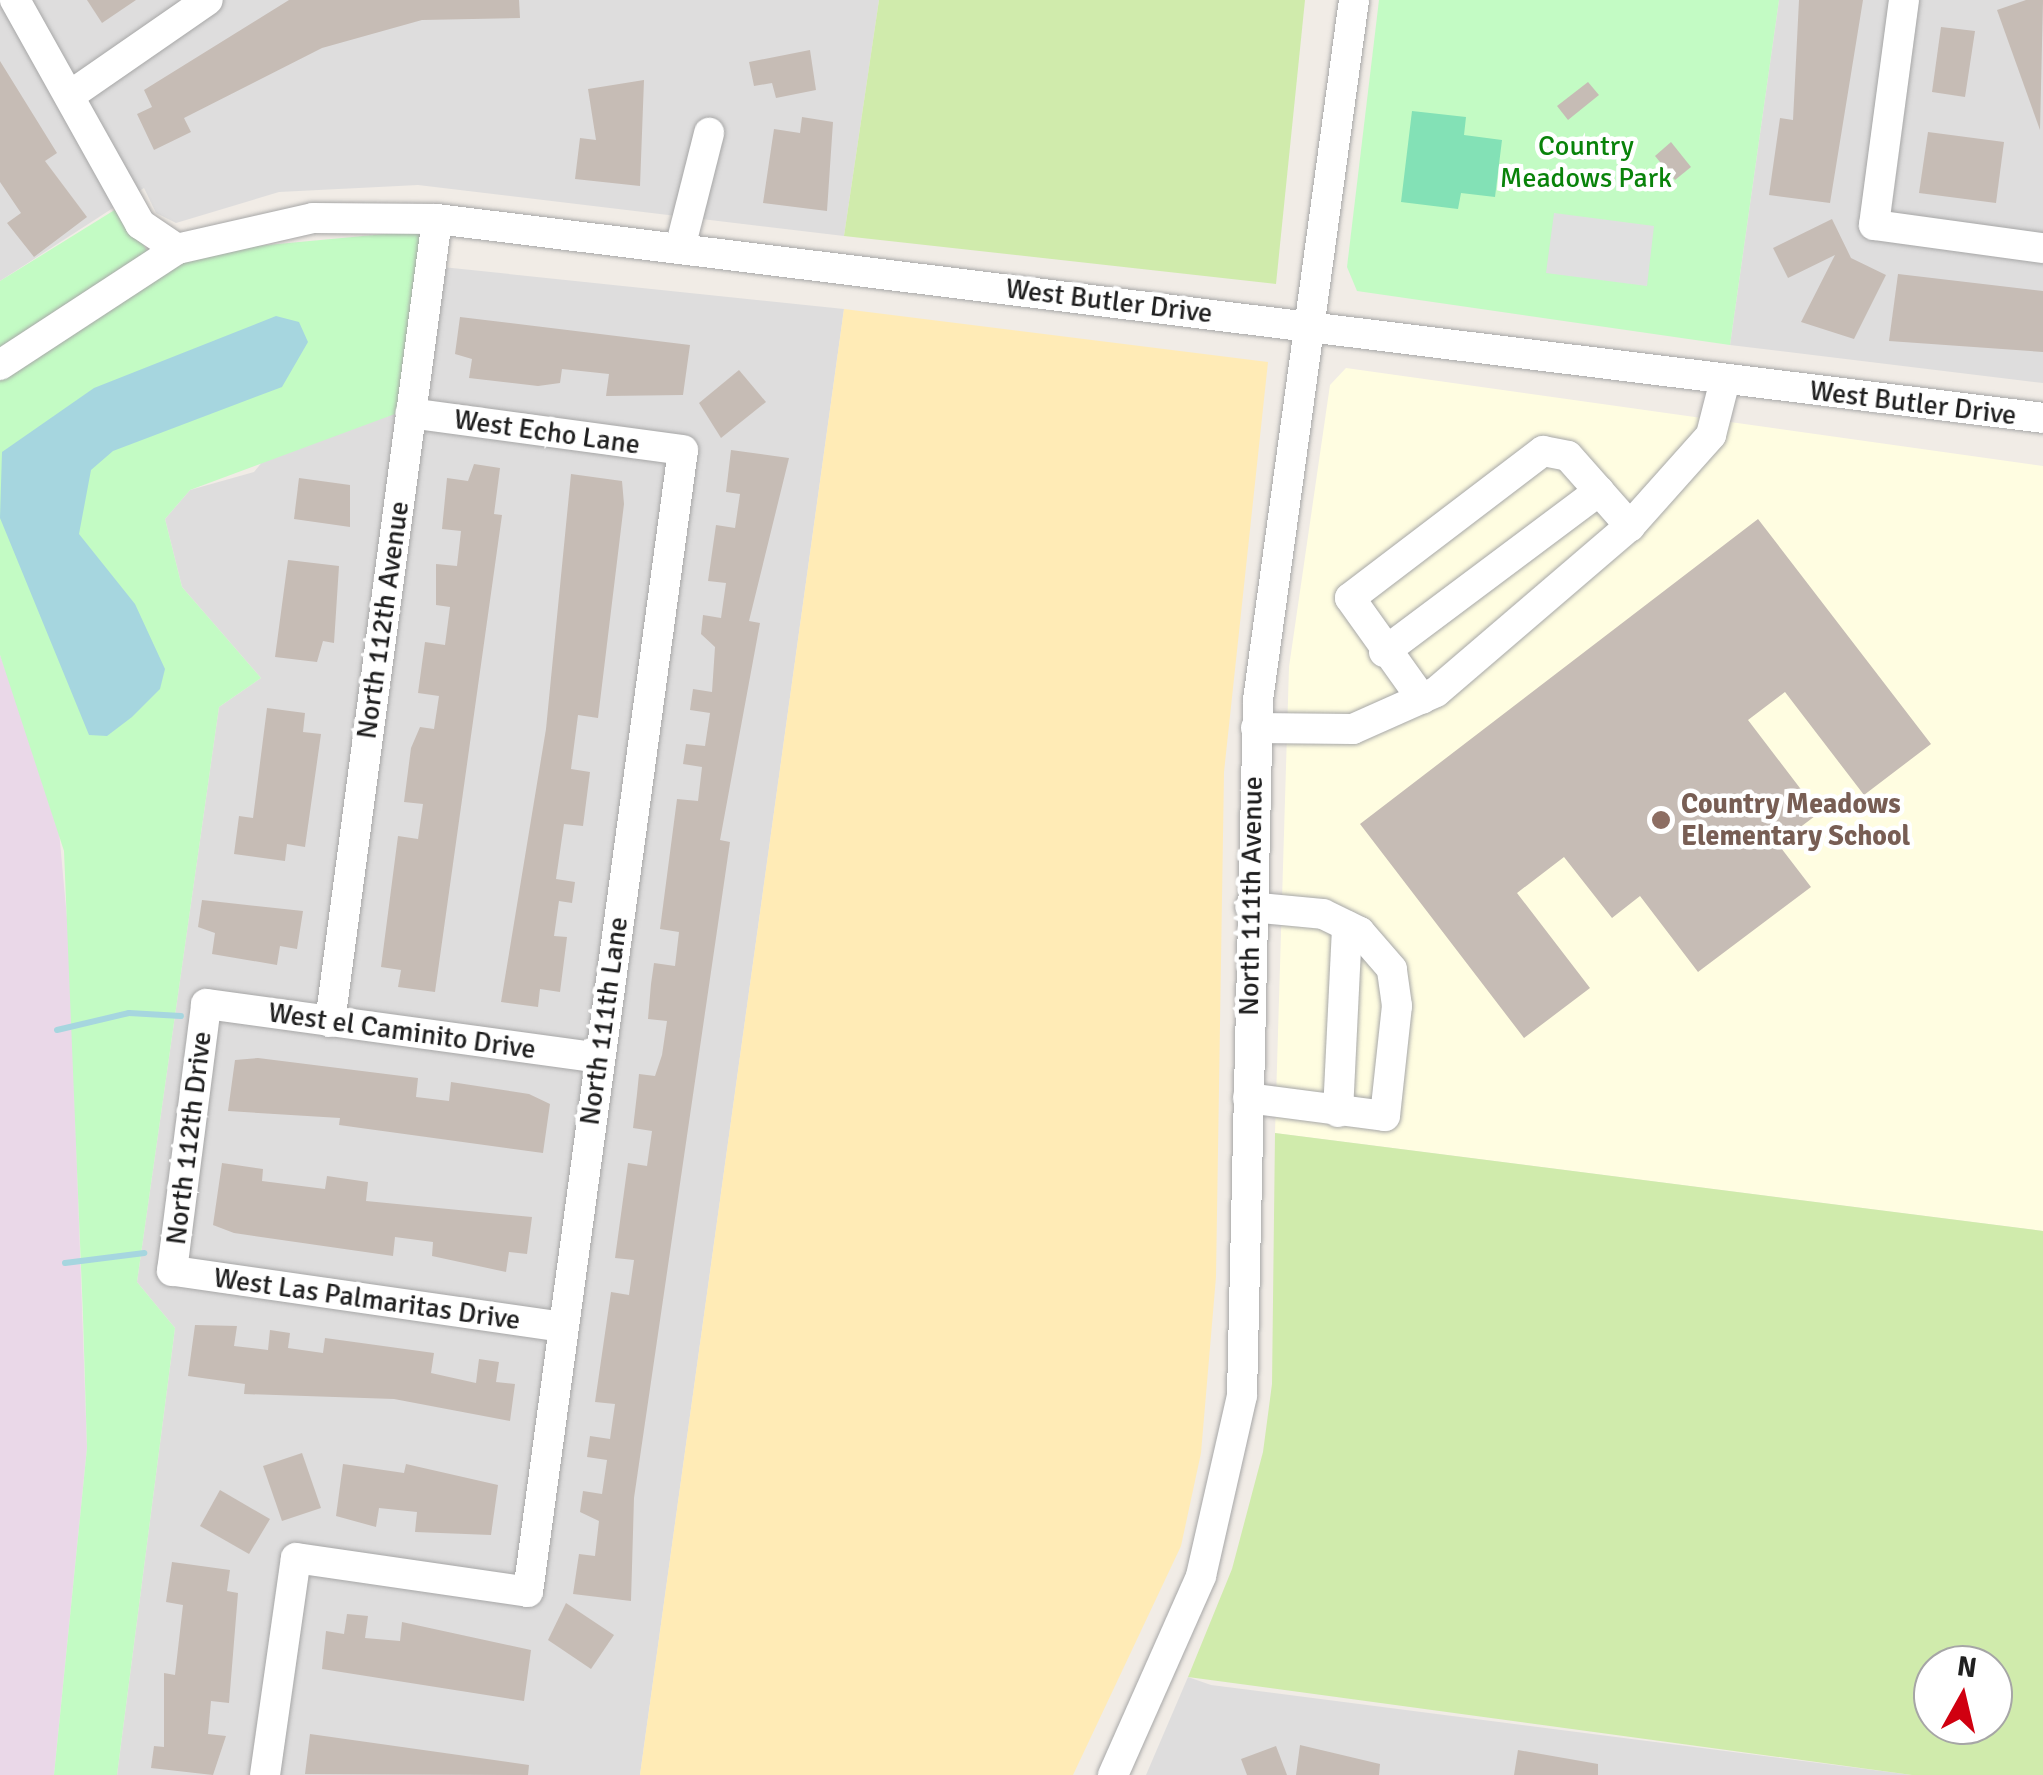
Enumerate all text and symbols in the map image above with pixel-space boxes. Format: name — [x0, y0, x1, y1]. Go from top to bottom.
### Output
park label: Country Meadows Park — [1500, 129, 1672, 195]
street label: West Butler Drive — [1004, 272, 1214, 330]
street label: West Butler Drive — [1808, 374, 2018, 432]
street label: West Echo Lane — [452, 402, 642, 462]
street label: North 112th Avenue — [350, 499, 416, 741]
street label: North 111th Avenue — [1232, 776, 1270, 1016]
place label: Country Meadows Elementary School — [1681, 787, 1910, 853]
marker: Country Meadows Elementary School — [1650, 809, 1672, 831]
street label: North 111th Lane — [573, 915, 635, 1127]
street label: West el Caminito Drive — [266, 996, 538, 1066]
street label: North 112th Drive — [159, 1029, 219, 1247]
street label: West Las Palmaritas Drive — [212, 1261, 522, 1337]
north arrow — [1913, 1645, 2013, 1745]
text: N — [1955, 1649, 1979, 1685]

